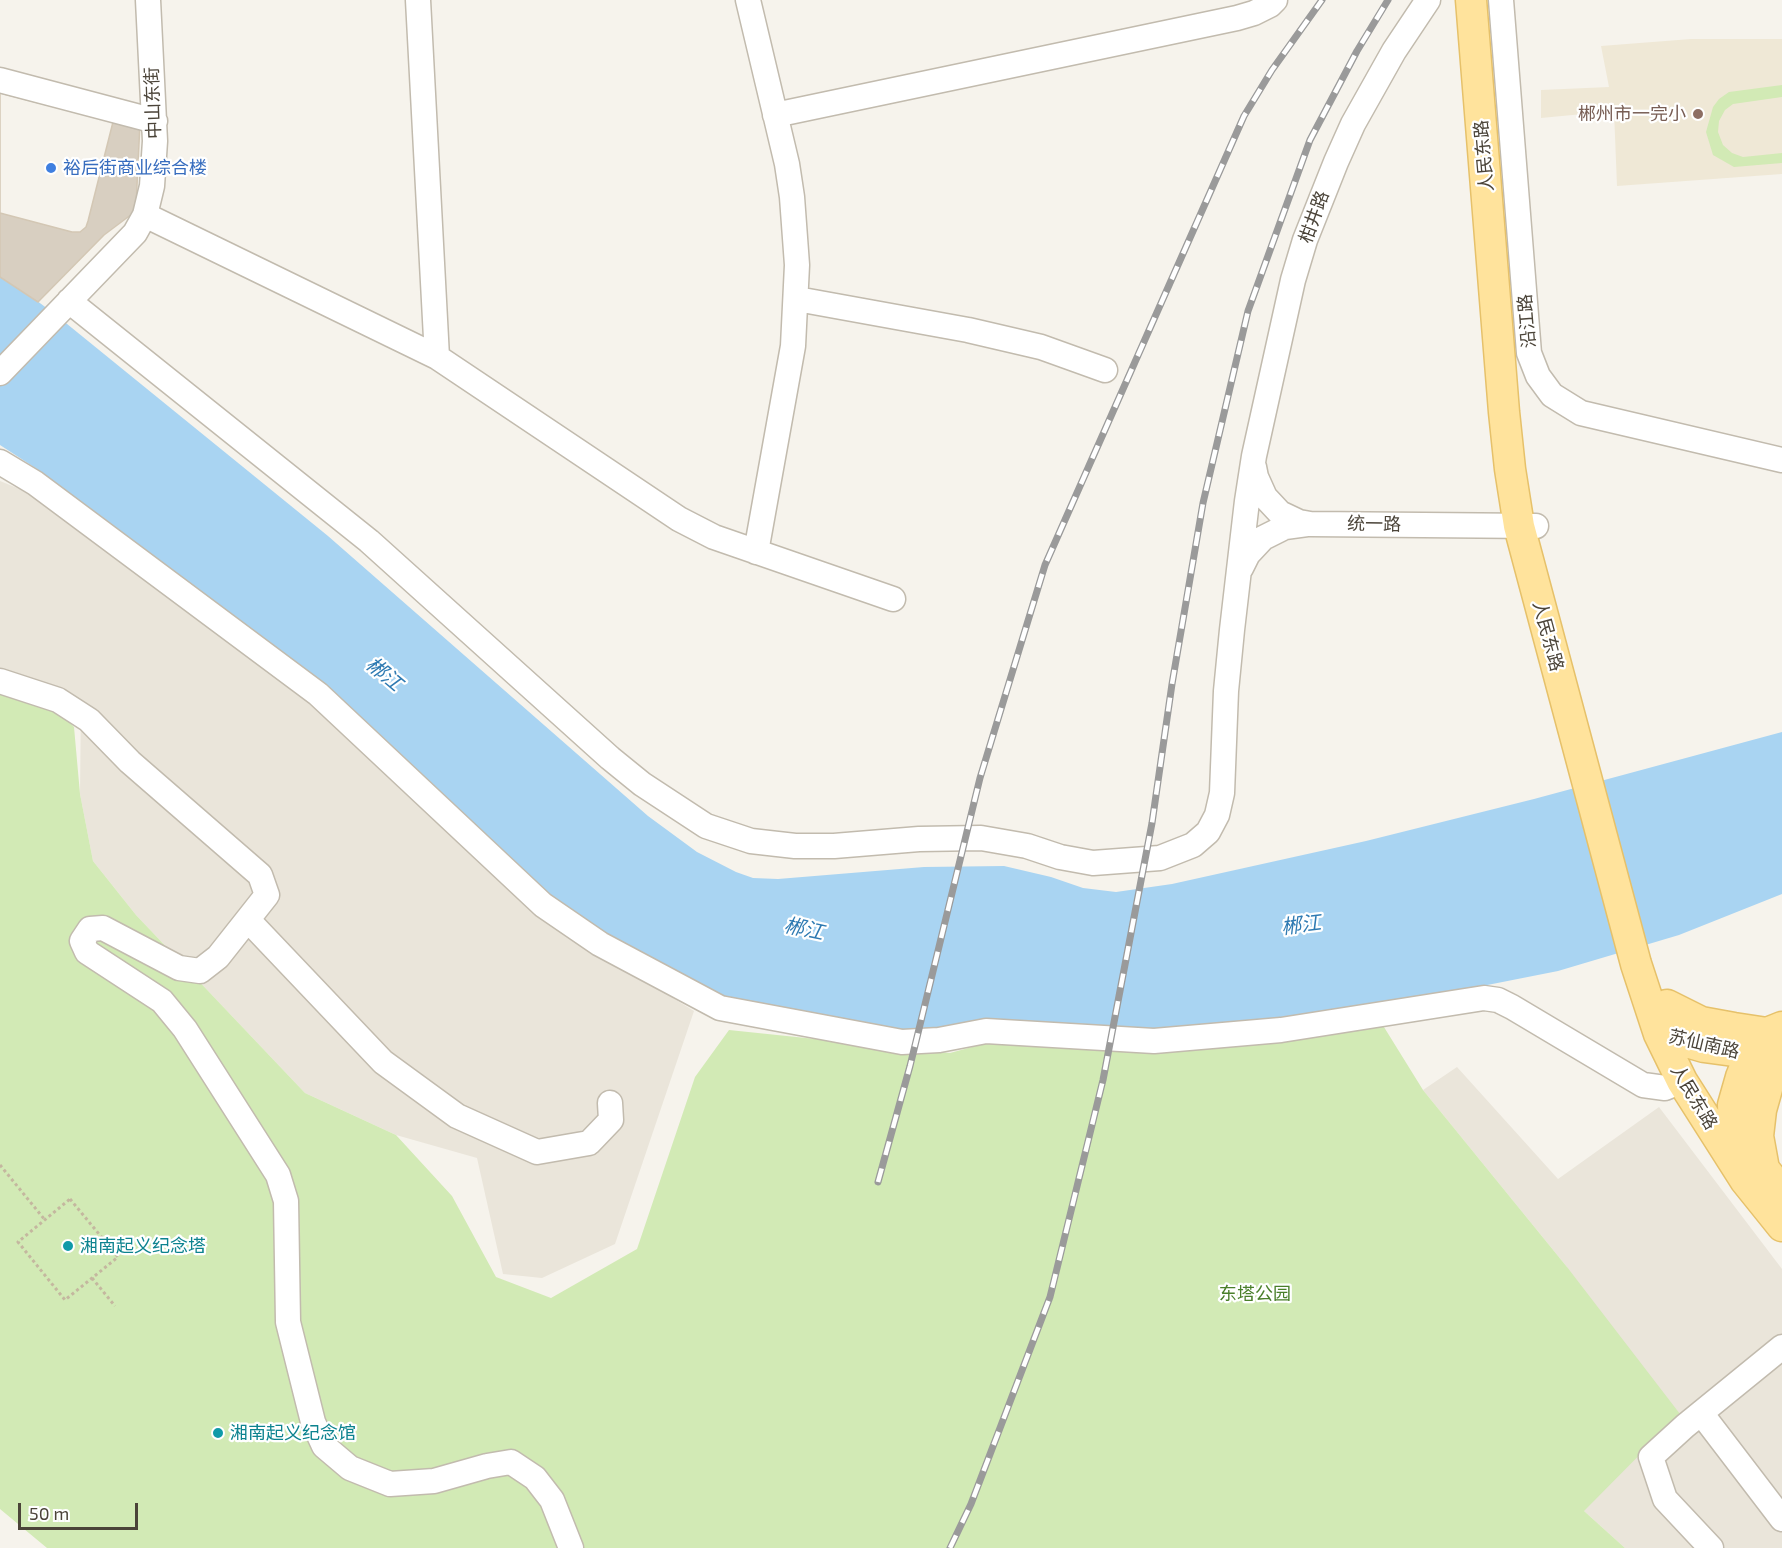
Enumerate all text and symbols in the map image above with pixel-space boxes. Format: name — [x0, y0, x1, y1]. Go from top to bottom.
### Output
street label: 中山东街 — [141, 67, 165, 139]
place label: 郴州市一完小 — [1578, 103, 1686, 125]
marker: 郴州市一完小 — [1691, 107, 1705, 121]
street label: 人民东路 — [1470, 119, 1498, 193]
place label: 裕后街商业综合楼 — [63, 157, 207, 179]
marker: 裕后街商业综合楼 — [44, 161, 58, 175]
street label: 柑井路 — [1295, 188, 1333, 246]
street label: 沿江路 — [1514, 293, 1540, 349]
street label: 统一路 — [1347, 513, 1401, 535]
street label: 人民东路 — [1528, 598, 1568, 674]
water label: 郴江 — [361, 652, 407, 696]
water label: 郴江 — [1280, 911, 1322, 939]
water label: 郴江 — [782, 913, 826, 945]
street label: 苏仙南路 — [1666, 1025, 1742, 1063]
street label: 人民东路 — [1666, 1061, 1722, 1133]
place label: 湘南起义纪念塔 — [80, 1235, 206, 1257]
marker: 湘南起义纪念塔 — [61, 1239, 75, 1253]
park label: 东塔公园 — [1219, 1283, 1291, 1305]
place label: 湘南起义纪念馆 — [230, 1422, 356, 1444]
marker: 湘南起义纪念馆 — [211, 1426, 225, 1440]
scale bar — [21, 1491, 141, 1529]
text: 50 m — [29, 1502, 69, 1524]

